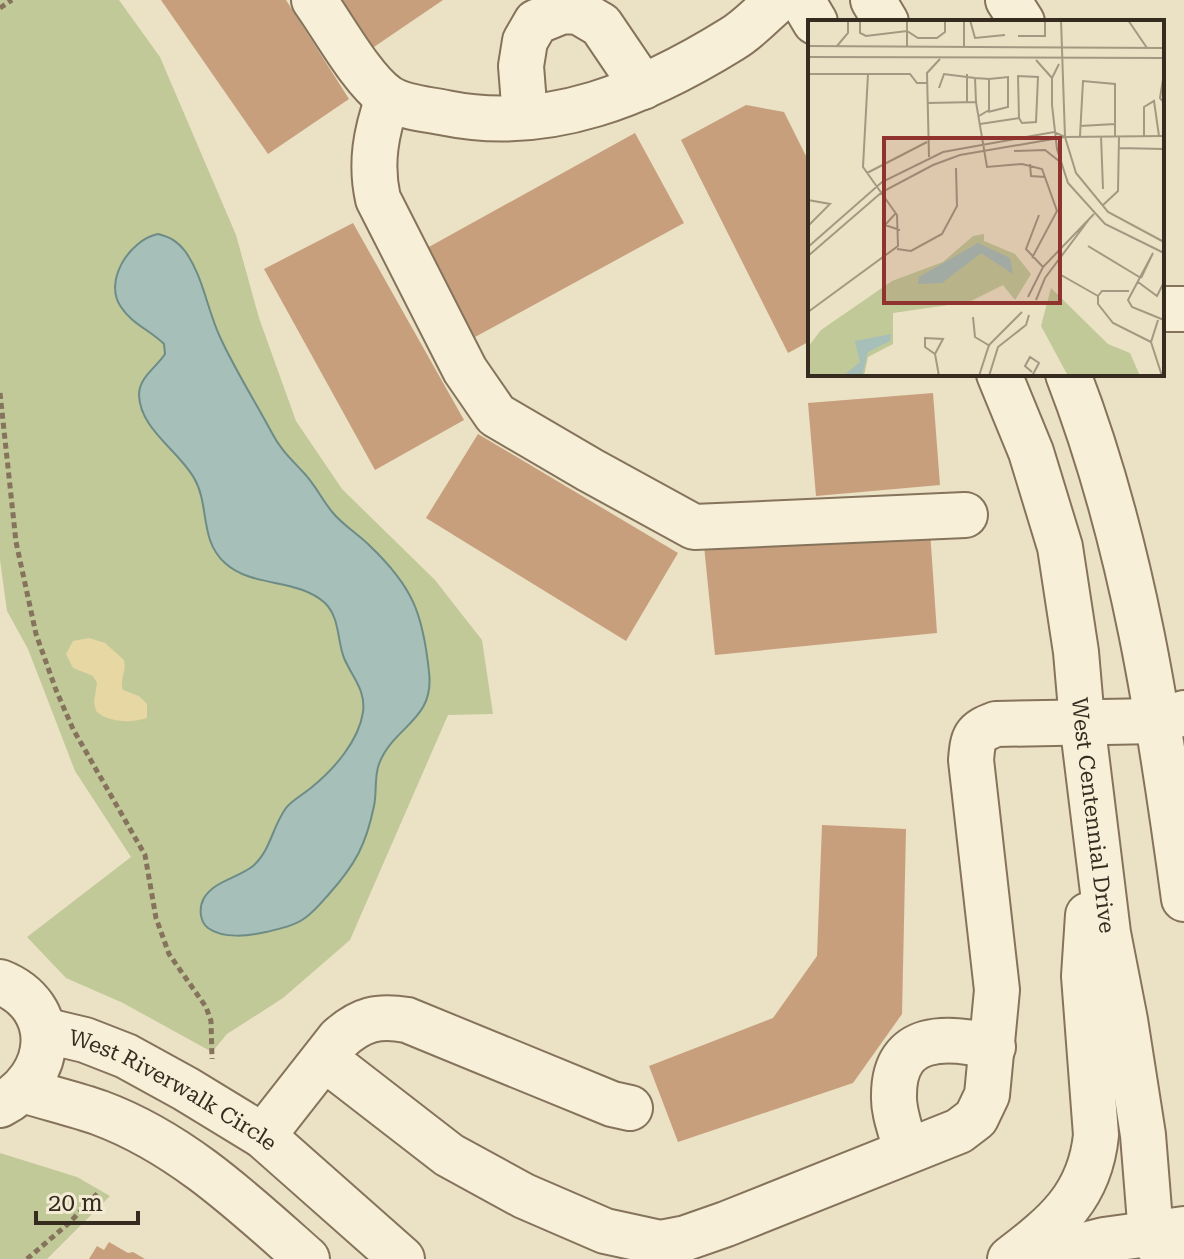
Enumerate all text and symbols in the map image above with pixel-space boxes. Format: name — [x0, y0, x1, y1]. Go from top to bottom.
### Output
inset map — [808, 20, 1164, 376]
street label: West Centennial Drive — [1067, 696, 1120, 935]
street label: West Riverwalk Circle — [67, 1025, 282, 1155]
scale bar — [36, 1175, 138, 1225]
text: 20 m — [48, 1189, 103, 1217]

